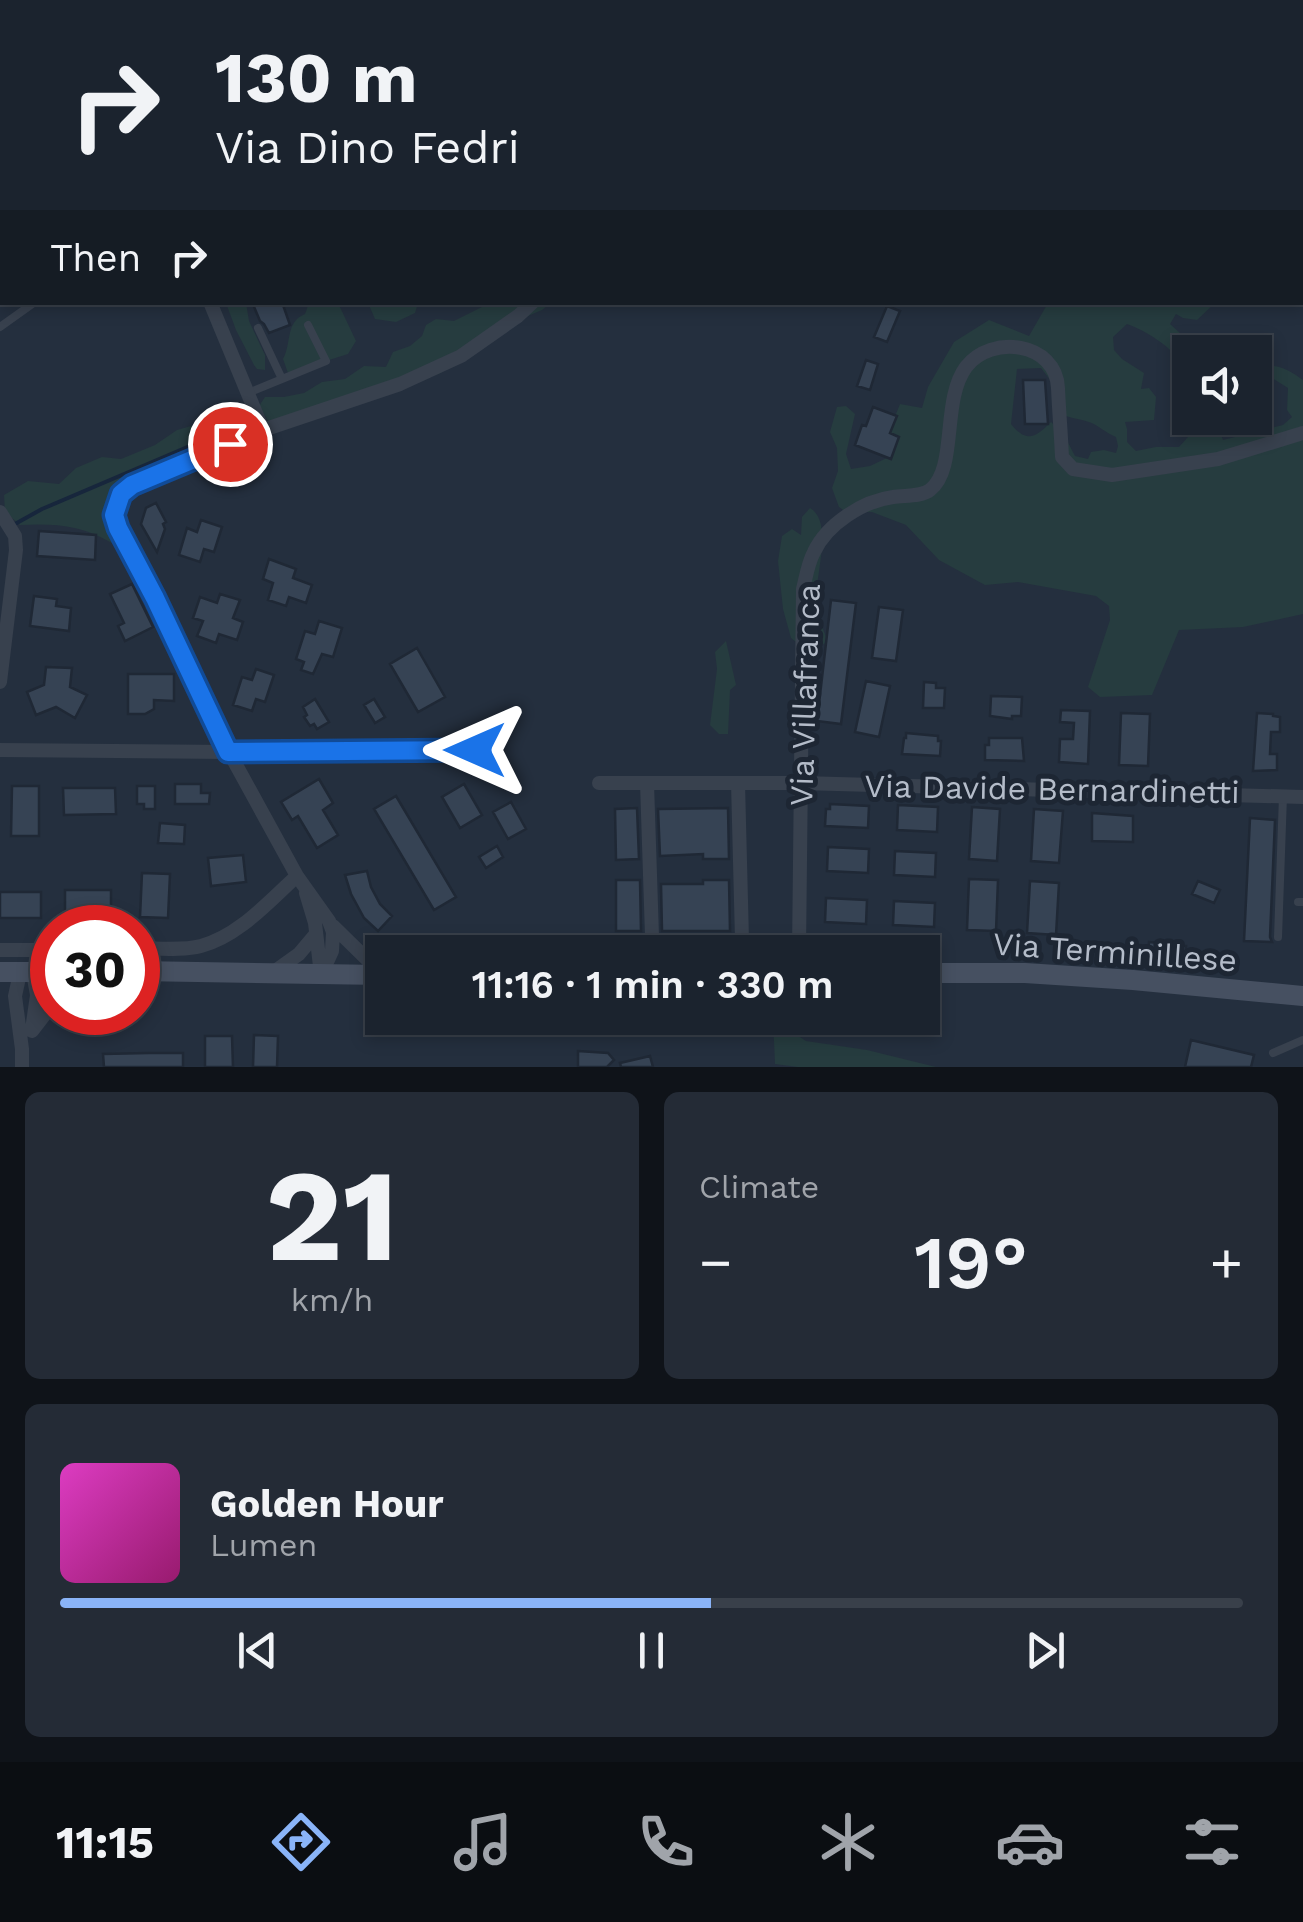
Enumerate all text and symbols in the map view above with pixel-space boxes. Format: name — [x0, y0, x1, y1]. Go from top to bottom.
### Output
text: 130 m — [215, 37, 418, 119]
icon: right — [50, 40, 180, 170]
text: Via Dino Fedri — [215, 121, 520, 174]
icon: right — [161, 230, 216, 285]
text: Then — [50, 236, 141, 280]
map controls — [1172, 335, 1272, 435]
button: sound — [1172, 335, 1272, 435]
pin — [188, 402, 273, 487]
icon: arrive — [203, 417, 258, 472]
street label: Via Villafranca — [782, 583, 828, 807]
position arrow — [423, 698, 527, 802]
street label: Via Davide Bernardinetti — [864, 767, 1240, 811]
speed limit sign: 30 — [30, 905, 160, 1035]
street label: Via Terminillese — [992, 925, 1238, 979]
text: 11:16 · 1 min · 330 m — [472, 963, 833, 1007]
text: 21 — [265, 1139, 399, 1292]
text: Climate — [699, 1168, 819, 1206]
text: 19° — [914, 1218, 1028, 1306]
text: − — [699, 1230, 732, 1294]
text: + — [1210, 1230, 1243, 1294]
text: km/h — [291, 1281, 373, 1319]
text: Golden Hour — [210, 1482, 444, 1526]
text: Lumen — [210, 1526, 317, 1564]
icon: previous — [230, 1623, 285, 1678]
icon: pause — [624, 1623, 679, 1678]
icon: next — [1018, 1623, 1073, 1678]
icon: directions — [266, 1807, 336, 1877]
icon: music — [448, 1807, 518, 1877]
icon: phone — [631, 1807, 701, 1877]
icon: climate — [813, 1807, 883, 1877]
icon: car — [995, 1807, 1065, 1877]
icon: filters — [1177, 1807, 1247, 1877]
text: 11:15 — [56, 1816, 154, 1869]

